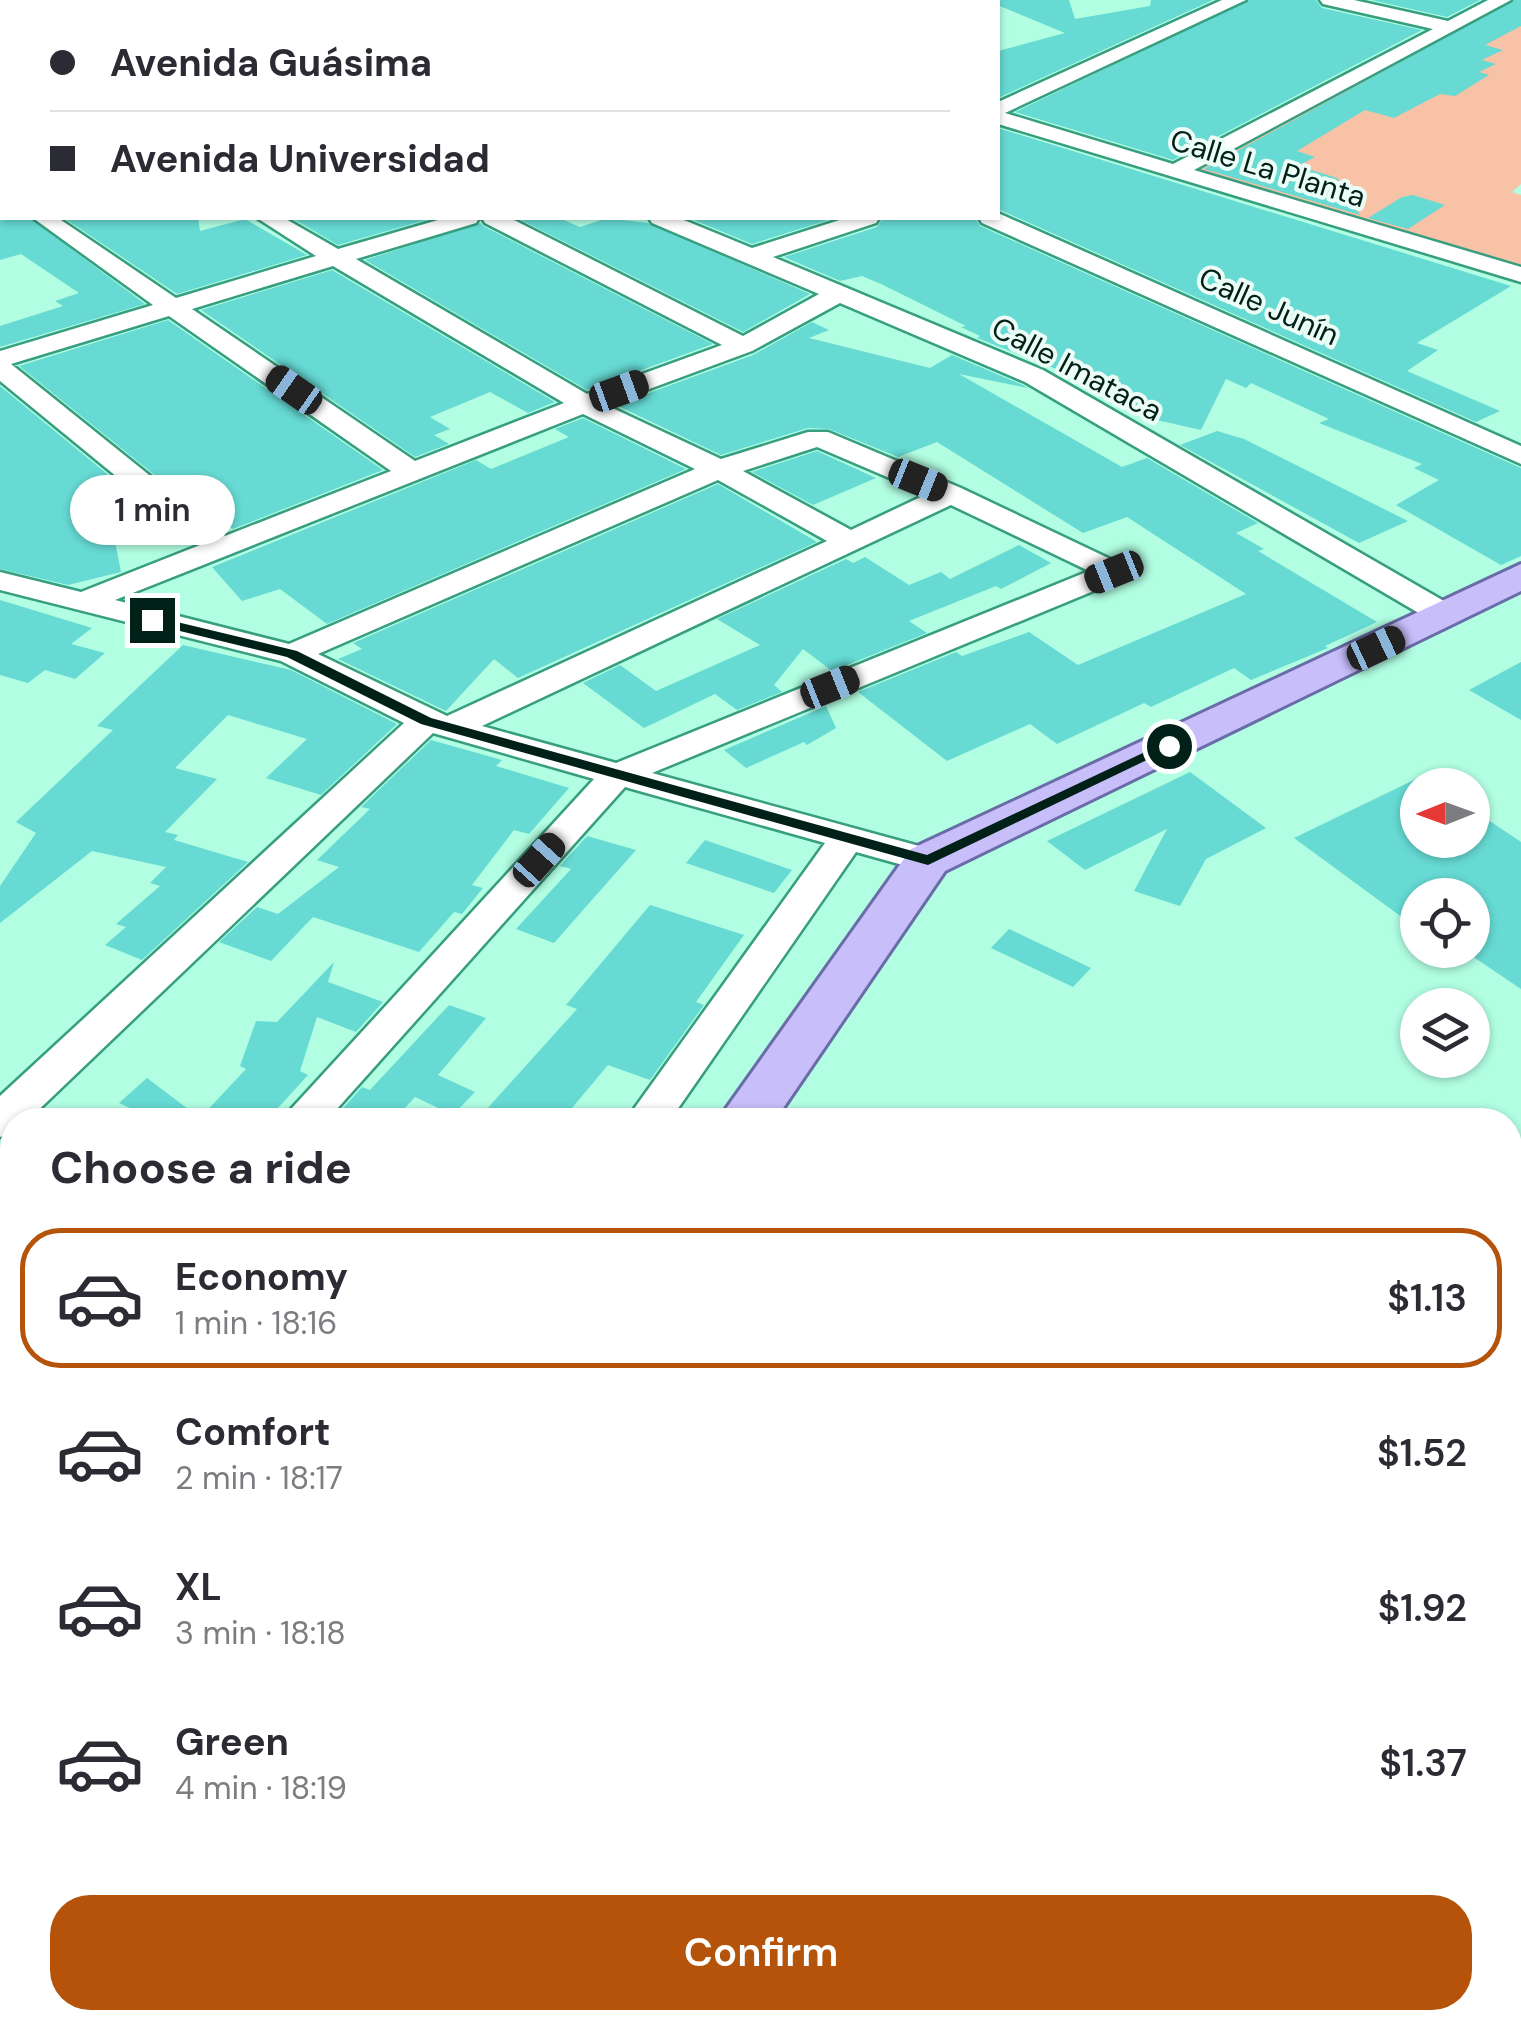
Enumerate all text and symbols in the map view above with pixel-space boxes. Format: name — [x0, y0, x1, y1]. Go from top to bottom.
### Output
text: Avenida Guásima — [110, 38, 432, 88]
street label: Calle La Planta — [1166, 120, 1370, 216]
text: Avenida Universidad — [110, 134, 490, 184]
street label: Calle Junín — [1193, 258, 1345, 354]
street label: Calle Imataca — [985, 308, 1169, 430]
car — [261, 361, 327, 419]
car — [586, 367, 652, 415]
car — [885, 455, 951, 505]
callout: 1 min — [70, 475, 234, 545]
text: 1 min — [114, 489, 191, 531]
car — [1081, 547, 1147, 597]
route end — [130, 598, 175, 643]
car — [1342, 622, 1410, 674]
car — [797, 662, 863, 712]
route start — [1147, 724, 1192, 769]
north arrow — [1400, 768, 1490, 858]
map controls — [1400, 768, 1490, 1078]
car — [508, 828, 570, 892]
button: locate — [1400, 878, 1490, 968]
button: layers — [1400, 988, 1490, 1078]
text: Choose a ride — [50, 1138, 352, 1197]
text: Economy — [175, 1252, 348, 1302]
icon: car — [55, 1253, 145, 1343]
text: $1.13 — [1387, 1273, 1467, 1323]
text: 1 min · 18:16 — [175, 1302, 337, 1344]
text: Comfort — [175, 1407, 331, 1457]
icon: car — [55, 1408, 145, 1498]
text: $1.52 — [1377, 1428, 1467, 1478]
text: 2 min · 18:17 — [175, 1457, 343, 1499]
text: XL — [175, 1562, 222, 1612]
icon: car — [55, 1563, 145, 1653]
text: $1.92 — [1378, 1583, 1467, 1633]
text: 3 min · 18:18 — [175, 1612, 346, 1654]
text: Green — [175, 1717, 289, 1767]
icon: car — [55, 1718, 145, 1808]
text: $1.37 — [1379, 1738, 1467, 1788]
text: 4 min · 18:19 — [175, 1767, 347, 1809]
button: Confirm — [50, 1895, 1472, 2010]

